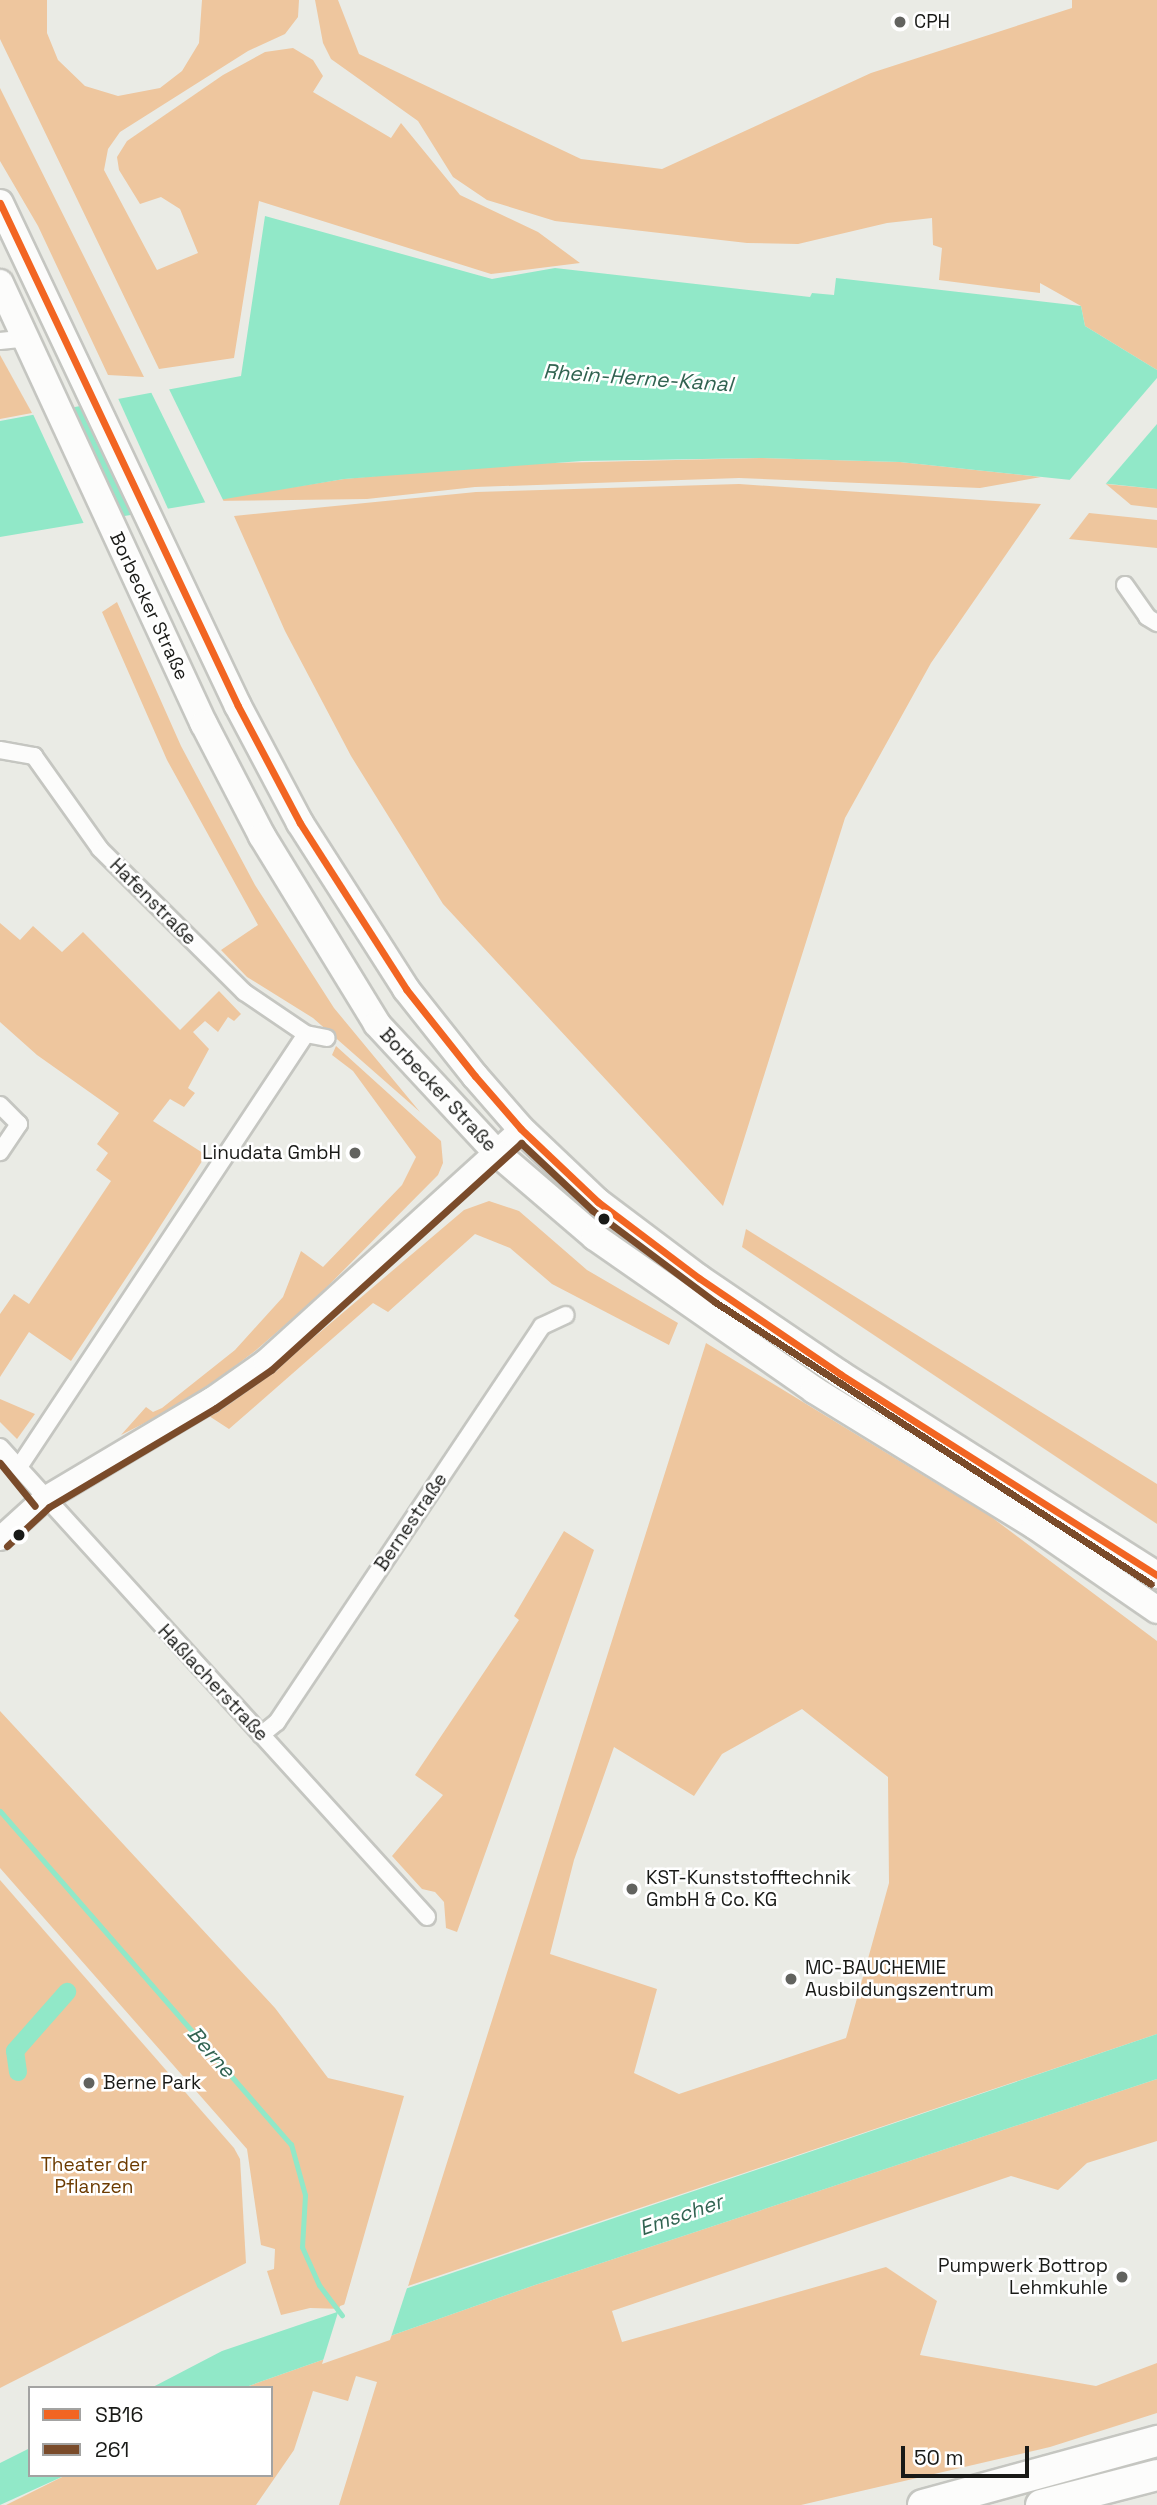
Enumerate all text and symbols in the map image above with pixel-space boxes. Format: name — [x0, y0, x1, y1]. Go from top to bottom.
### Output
place label: CPH — [914, 11, 950, 33]
marker: CPH — [892, 14, 908, 30]
water label: Rhein-Herne-Kanal — [542, 359, 734, 397]
street label: Borbecker Straße — [105, 528, 193, 684]
street label: Hafenstraße — [105, 854, 201, 950]
street label: Borbecker Straße — [375, 1023, 501, 1157]
place label: Linudata GmbH — [202, 1142, 341, 1164]
marker: Linudata GmbH — [347, 1145, 363, 1161]
unlabelled marker — [597, 1212, 611, 1226]
street label: Bernestraße — [370, 1469, 452, 1575]
unlabelled marker — [12, 1528, 26, 1542]
street label: Haßlacherstraße — [153, 1620, 273, 1746]
place label: KST-Kunststofftechnik GmbH & Co. KG — [646, 1867, 851, 1911]
marker: KST-Kunststofftechnik GmbH & Co. KG — [624, 1881, 640, 1897]
place label: MC-BAUCHEMIE Ausbildungszentrum — [805, 1957, 994, 2001]
marker: MC-BAUCHEMIE Ausbildungszentrum — [783, 1971, 799, 1987]
water label: Berne — [182, 2021, 240, 2083]
place label: Berne Park — [103, 2072, 201, 2094]
marker: Berne Park — [81, 2075, 97, 2091]
park label: Theater der Pflanzen — [41, 2154, 147, 2198]
water label: Emscher — [636, 2189, 726, 2241]
place label: Pumpwerk Bottrop Lehmkuhle — [938, 2255, 1108, 2299]
marker: Pumpwerk Bottrop Lehmkuhle — [1114, 2269, 1130, 2285]
legend — [28, 2386, 273, 2477]
text: SB16 — [95, 2401, 143, 2428]
scale bar — [905, 2432, 1033, 2476]
text: 261 — [95, 2436, 129, 2463]
text: 50 m — [914, 2444, 964, 2471]

